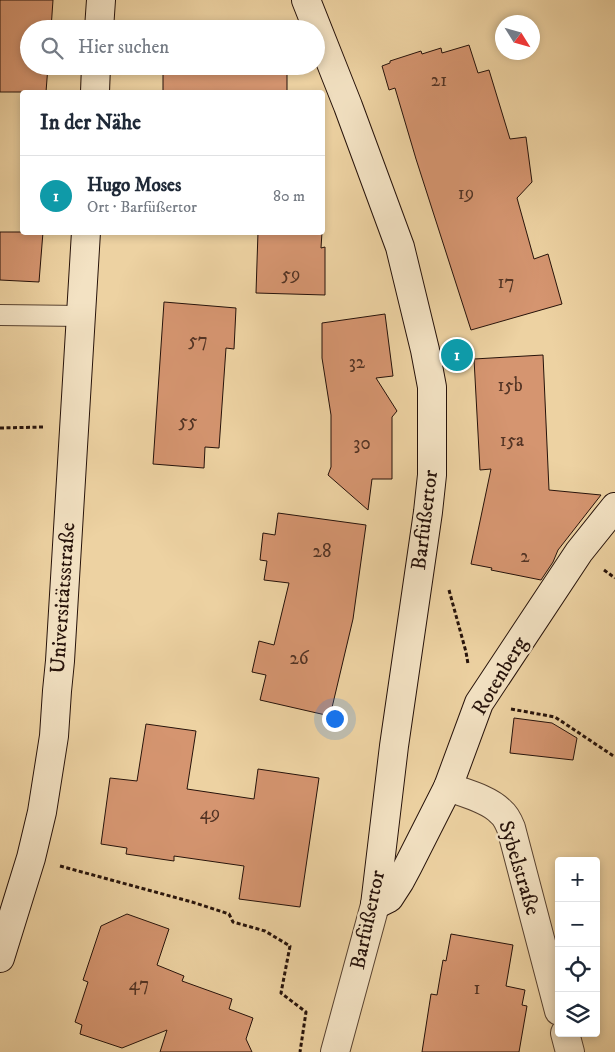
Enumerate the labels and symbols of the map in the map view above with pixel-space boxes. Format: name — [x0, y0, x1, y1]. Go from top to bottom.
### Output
north arrow — [495, 15, 540, 60]
house number: 21 — [431, 69, 447, 92]
house number: 19 — [458, 182, 474, 205]
house number: 59 — [282, 263, 300, 286]
house number: 17 — [498, 271, 515, 294]
house number: 57 — [188, 329, 208, 352]
pin: 1 — [441, 336, 473, 374]
house number: 32 — [349, 351, 366, 374]
house number: 15b — [497, 374, 523, 397]
house number: 55 — [179, 410, 198, 433]
house number: 15a — [500, 429, 524, 452]
house number: 30 — [353, 432, 371, 455]
street label: Barfüßertor — [406, 468, 444, 572]
street label: Universitätsstraße — [45, 521, 81, 674]
house number: 28 — [313, 540, 331, 563]
house number: 2 — [520, 545, 530, 568]
street label: Rotenberg — [466, 631, 534, 720]
house number: 26 — [289, 647, 310, 670]
your location — [322, 706, 348, 732]
house number: 49 — [200, 802, 220, 825]
street label: Sybelstraße — [492, 818, 546, 919]
street label: Barfüßertor — [345, 868, 391, 972]
house number: 47 — [129, 973, 149, 996]
house number: 1 — [474, 977, 481, 1000]

